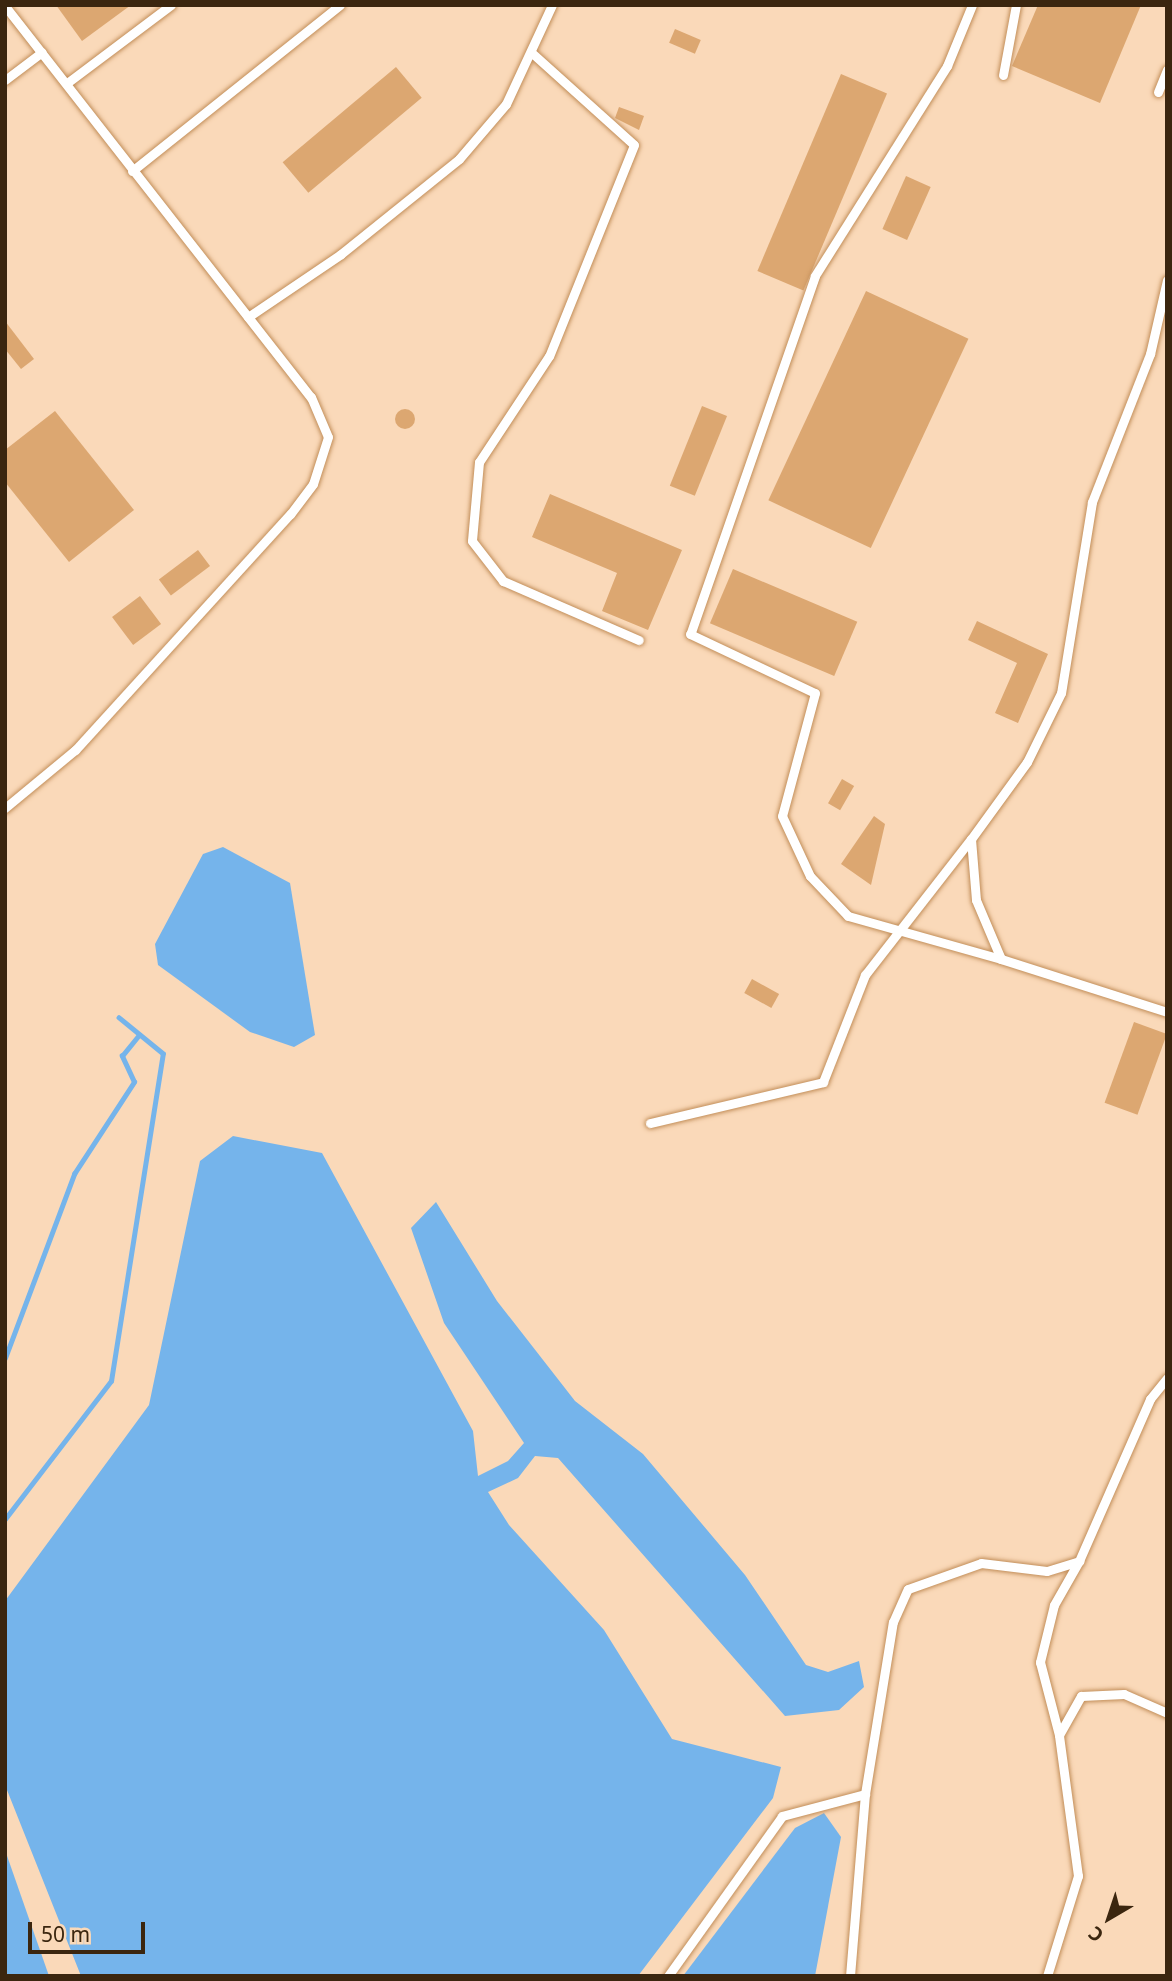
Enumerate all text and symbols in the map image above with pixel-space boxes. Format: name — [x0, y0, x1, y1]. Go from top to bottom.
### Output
north arrow — [1074, 1883, 1144, 1953]
scale bar — [32, 1908, 149, 1952]
text: 50 m — [41, 1920, 90, 1948]
text: С — [1083, 1920, 1109, 1948]

